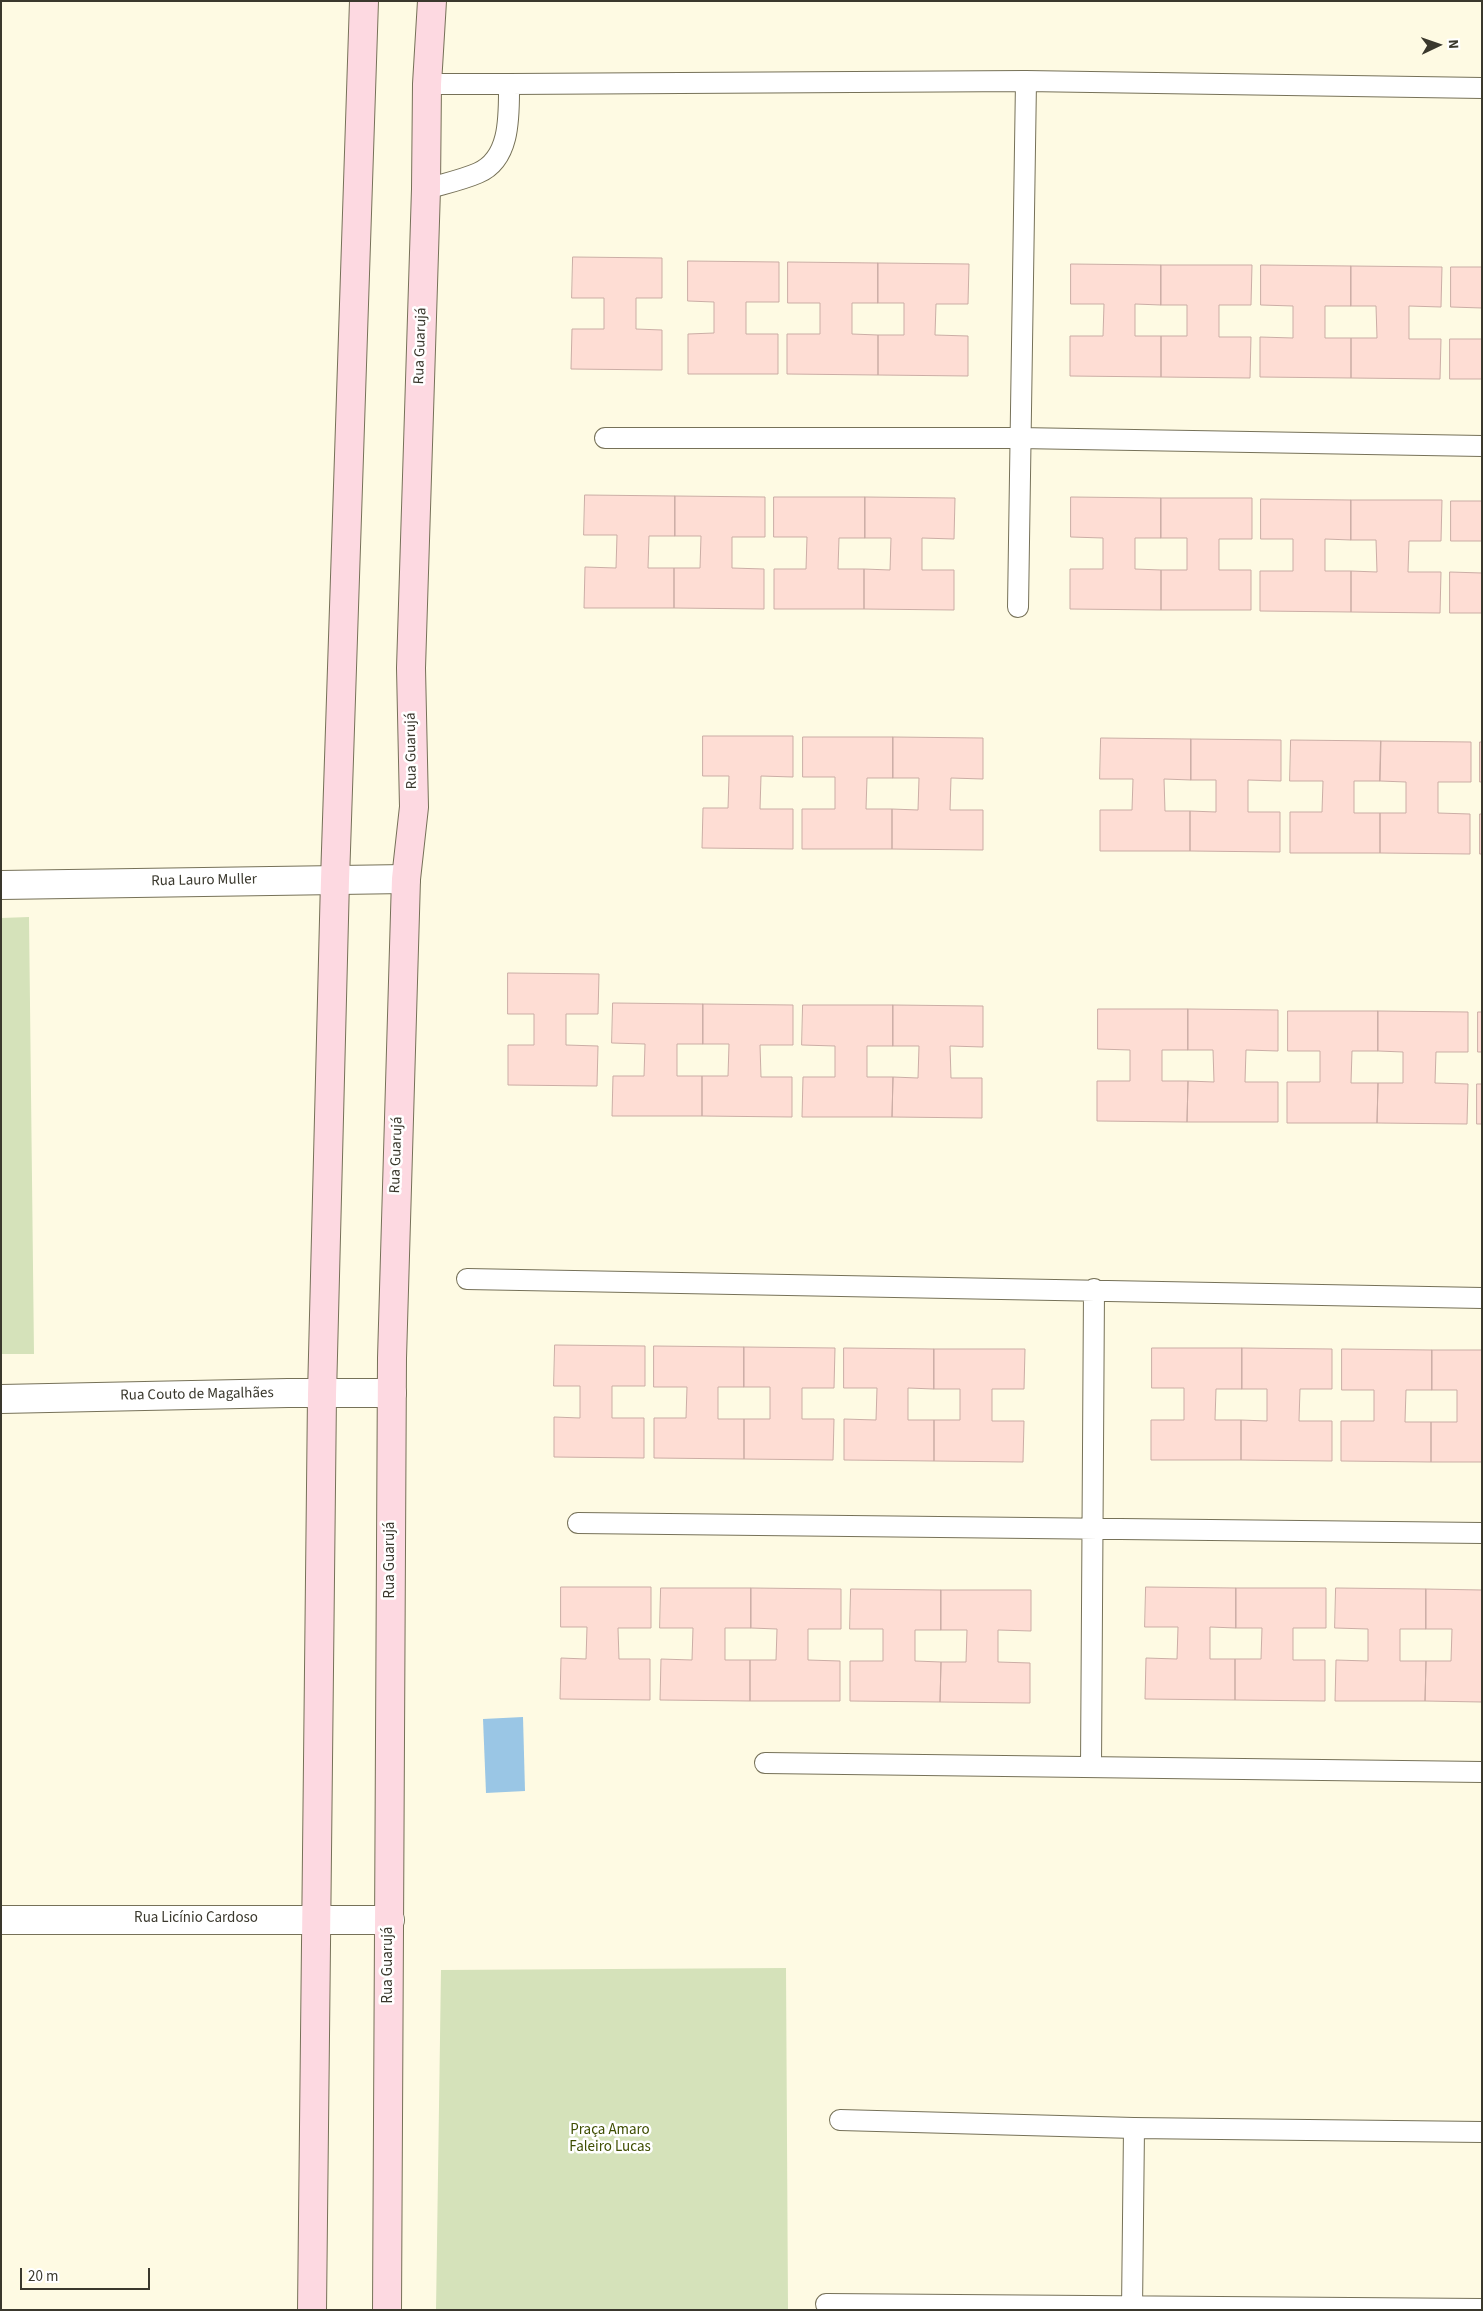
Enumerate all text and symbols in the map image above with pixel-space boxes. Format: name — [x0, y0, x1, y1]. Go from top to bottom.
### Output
north arrow — [1413, 20, 1463, 70]
text: N — [1443, 39, 1463, 49]
street label: Rua Guarujá — [411, 307, 431, 385]
street label: Rua Guarujá — [402, 712, 422, 790]
street label: Rua Lauro Muller — [151, 871, 257, 891]
street label: Rua Guarujá — [387, 1116, 407, 1194]
street label: Rua Couto de Magalhães — [120, 1385, 274, 1405]
street label: Rua Guarujá — [382, 1522, 400, 1598]
street label: Rua Licínio Cardoso — [134, 1910, 258, 1928]
street label: Rua Guarujá — [380, 1927, 398, 2003]
park label: Praça Amaro Faleiro Lucas — [569, 2122, 651, 2157]
scale bar — [22, 2258, 152, 2290]
text: 20 m — [28, 2266, 58, 2287]

